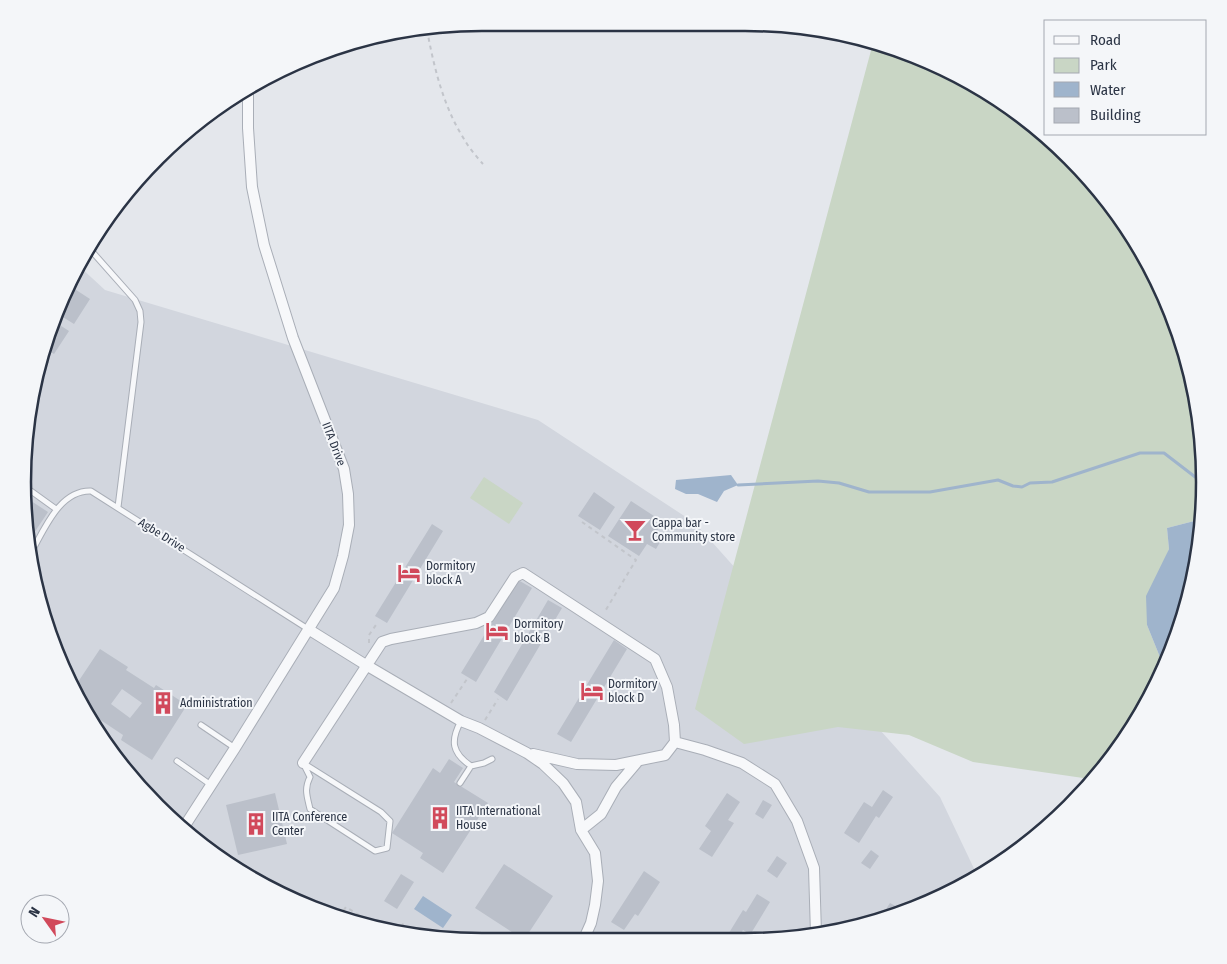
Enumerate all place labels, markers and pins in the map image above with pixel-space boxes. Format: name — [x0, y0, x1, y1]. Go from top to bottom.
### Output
place label: Cappa bar - Community store — [652, 516, 735, 544]
bar icon: Cappa bar - Community store — [622, 517, 648, 543]
place label: Dormitory block A — [426, 559, 476, 587]
hotel icon: Dormitory block A — [396, 560, 422, 586]
place label: Dormitory block B — [514, 617, 564, 645]
hotel icon: Dormitory block B — [484, 618, 510, 644]
place label: Dormitory block D — [608, 677, 658, 705]
hotel icon: Dormitory block D — [579, 678, 605, 704]
building icon: Administration — [150, 690, 176, 716]
place label: Administration — [180, 696, 253, 710]
place label: IITA International House — [456, 804, 540, 832]
building icon: IITA International House — [427, 805, 453, 831]
place label: IITA Conference Center — [272, 810, 347, 838]
building icon: IITA Conference Center — [243, 811, 269, 837]

